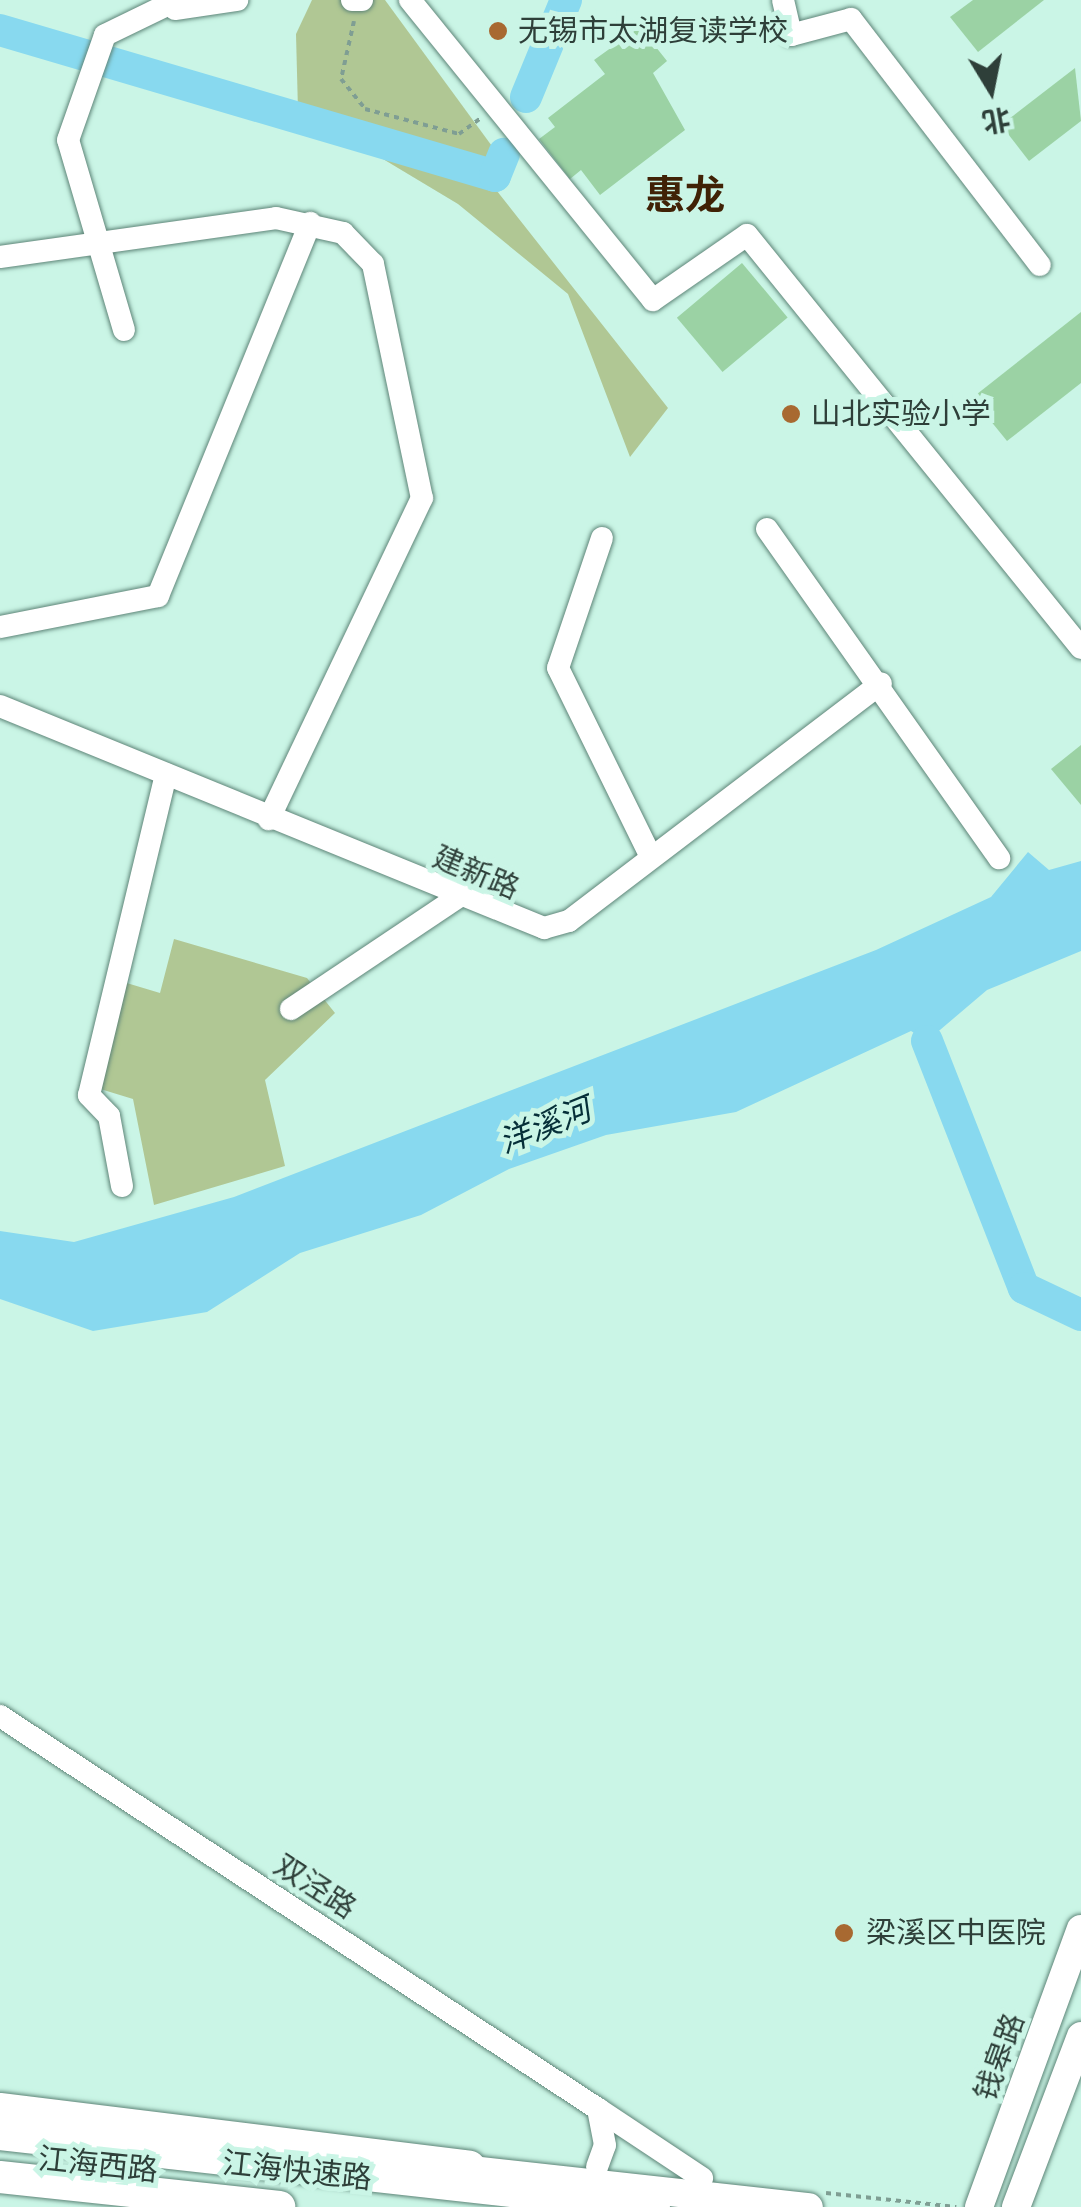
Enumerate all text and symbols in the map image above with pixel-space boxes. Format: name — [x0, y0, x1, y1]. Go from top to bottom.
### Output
place label: 无锡市太湖复读学校 — [518, 13, 788, 49]
marker: 无锡市太湖复读学校 — [487, 20, 509, 42]
north arrow — [941, 40, 1041, 140]
text: 北 — [980, 102, 1013, 138]
district label: 惠龙 — [645, 172, 725, 220]
place label: 山北实验小学 — [811, 396, 991, 432]
marker: 山北实验小学 — [780, 403, 802, 425]
street label: 建新路 — [428, 839, 524, 907]
water label: 洋溪河 — [493, 1090, 597, 1162]
street label: 双泾路 — [267, 1847, 363, 1927]
place label: 梁溪区中医院 — [866, 1915, 1046, 1951]
marker: 梁溪区中医院 — [831, 1920, 857, 1946]
street label: 钱皋路 — [968, 2009, 1032, 2105]
street label: 江海西路 — [36, 2141, 160, 2189]
street label: 江海快速路 — [221, 2145, 373, 2197]

